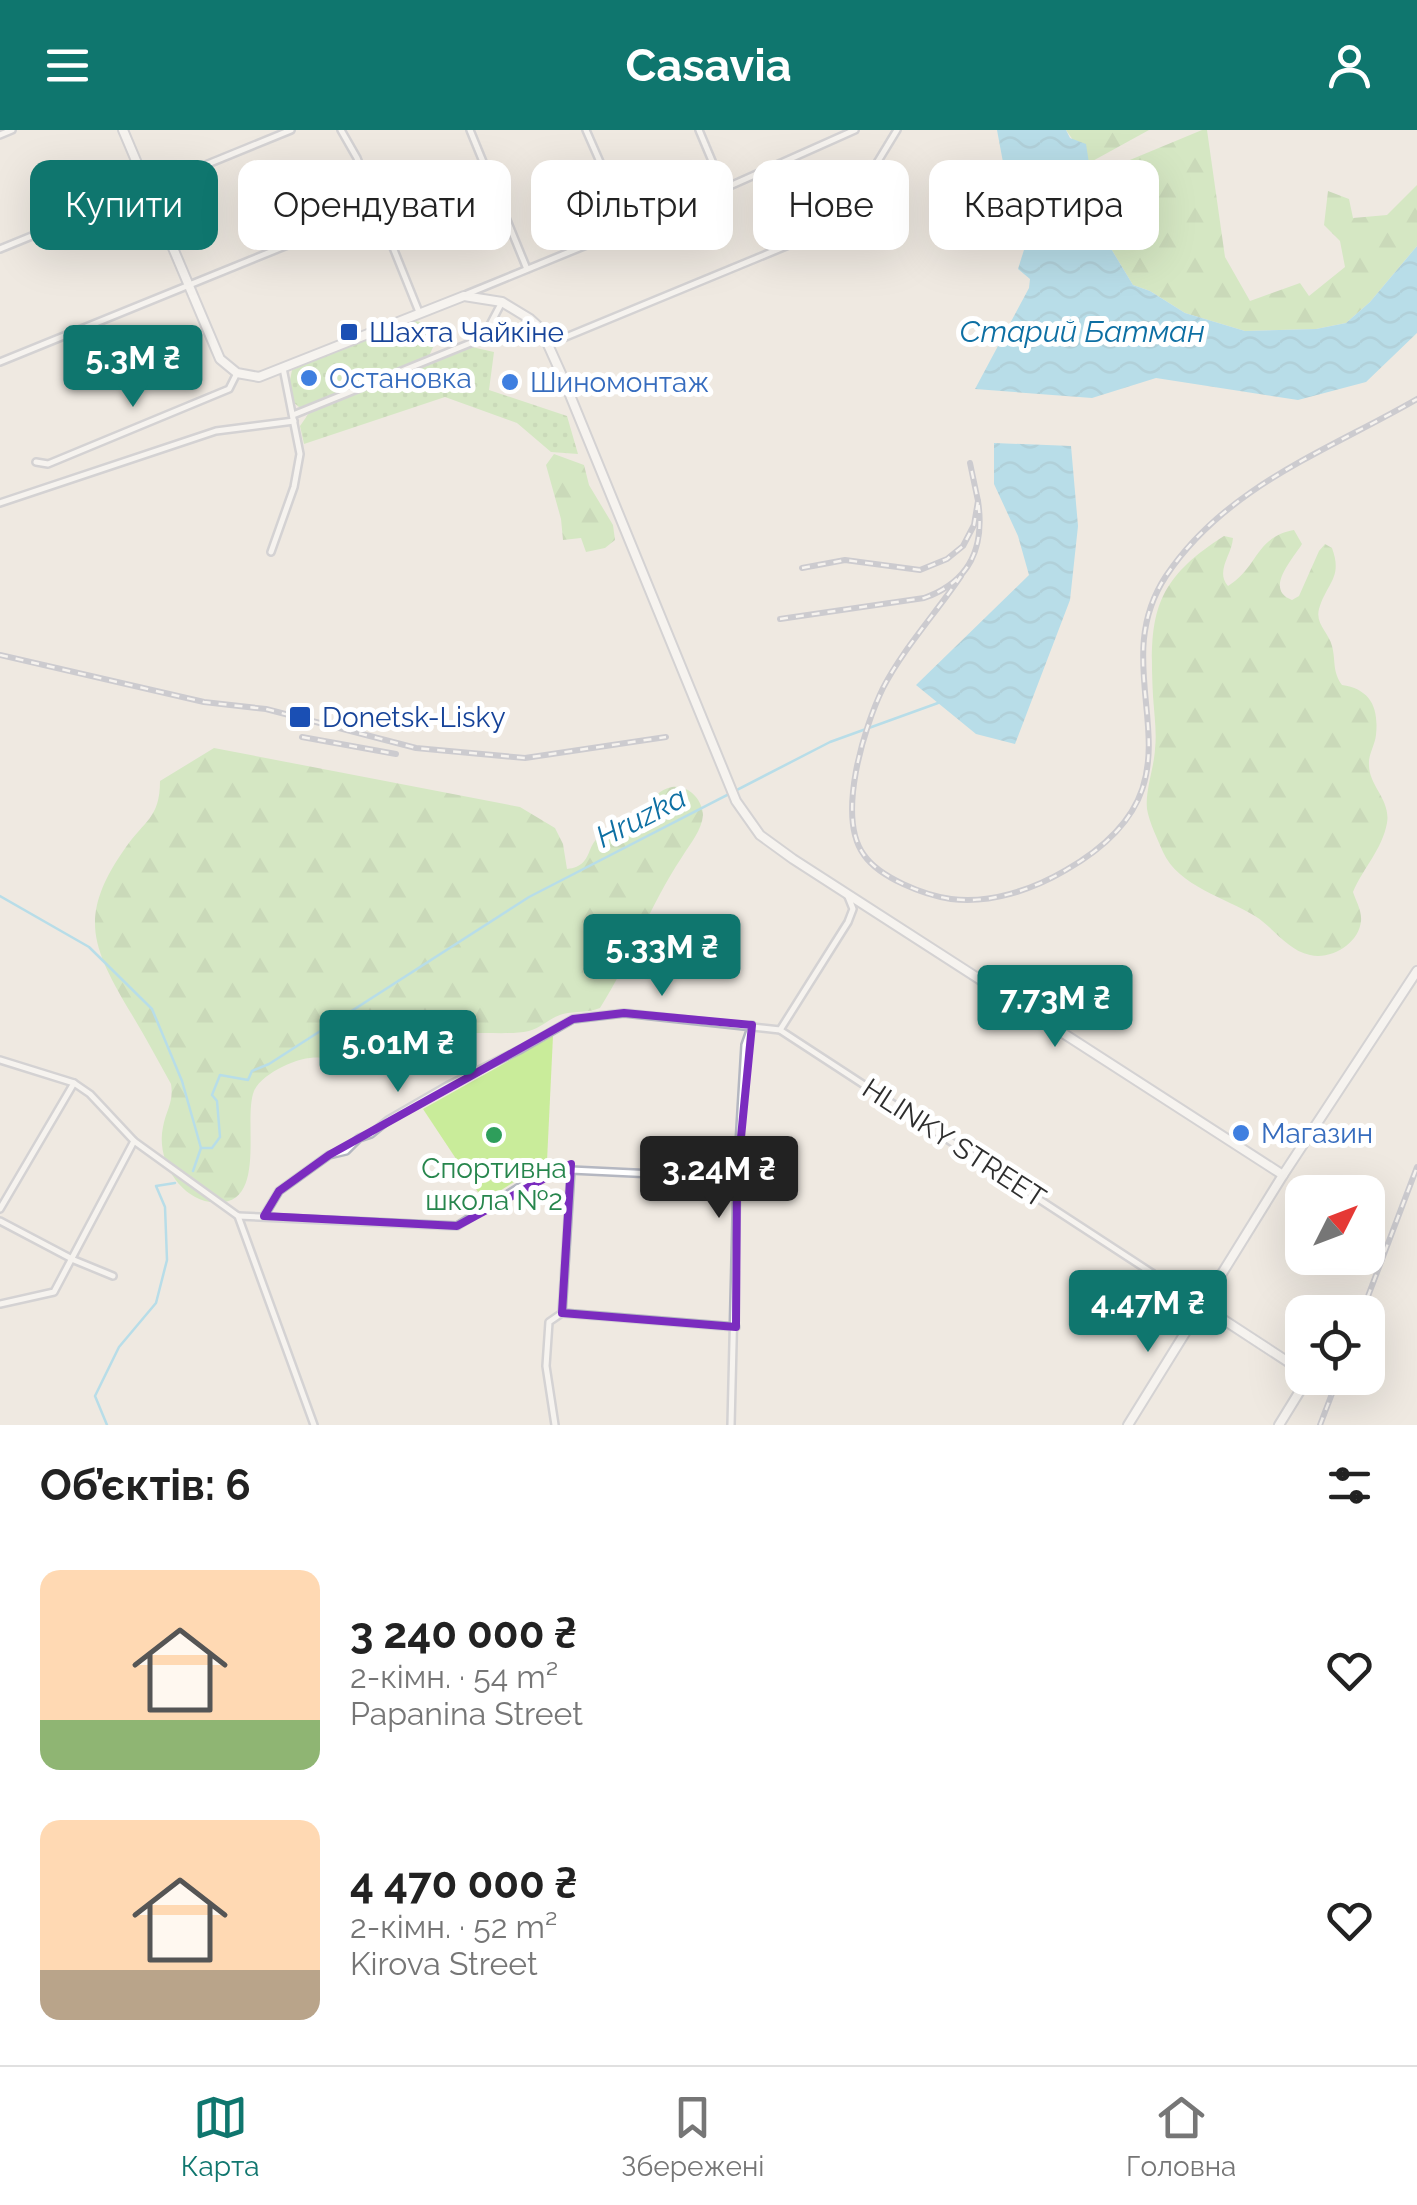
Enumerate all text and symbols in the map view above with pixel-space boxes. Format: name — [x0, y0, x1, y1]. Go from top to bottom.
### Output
icon: menu — [40, 38, 95, 93]
icon: person — [1322, 38, 1377, 93]
text: Casavia — [626, 39, 791, 92]
chip: Купити — [30, 160, 218, 250]
chip: Орендувати — [238, 160, 511, 250]
chip: Фільтри — [531, 160, 733, 250]
chip: Нове — [753, 160, 909, 250]
chip: Квартира — [929, 160, 1159, 250]
water label: Старий Батман — [960, 314, 1204, 349]
place label: Шахта Чайкіне — [369, 316, 564, 349]
marker: Шахта Чайкіне — [338, 321, 360, 343]
pin: 5.3M ₴ — [52, 325, 214, 410]
text: 5.3M ₴ — [85, 339, 181, 376]
place label: Остановка — [329, 362, 472, 395]
place label: Шиномонтаж — [530, 366, 709, 399]
marker: Остановка — [298, 367, 320, 389]
marker: Шиномонтаж — [499, 371, 521, 393]
place label: Donetsk-Lisky — [322, 701, 506, 734]
marker: Donetsk-Lisky — [287, 704, 313, 730]
water label: Hruzka — [590, 779, 692, 854]
pin: 5.33M ₴ — [570, 914, 754, 999]
text: 5.33M ₴ — [605, 928, 719, 965]
pin: 7.73M ₴ — [963, 965, 1147, 1050]
text: 7.73M ₴ — [999, 979, 1111, 1016]
pin: 5.01M ₴ — [306, 1010, 490, 1095]
text: 5.01M ₴ — [342, 1024, 454, 1061]
street label: HLINKY STREET — [856, 1072, 1052, 1214]
place label: Магазин — [1261, 1117, 1373, 1150]
marker: Магазин — [1230, 1122, 1252, 1144]
marker: Спортивна школа №2 — [483, 1124, 505, 1146]
pin: 3.24M ₴ — [627, 1136, 811, 1221]
text: 3.24M ₴ — [662, 1150, 776, 1187]
place label: Спортивна школа №2 — [421, 1152, 567, 1217]
north arrow — [1285, 1175, 1385, 1275]
map controls — [1285, 1175, 1385, 1395]
pin: 4.47M ₴ — [1056, 1270, 1240, 1355]
text: 4.47M ₴ — [1091, 1284, 1205, 1321]
button: locate — [1285, 1295, 1385, 1395]
icon: filters — [1322, 1458, 1377, 1513]
text: Об’єктів: 6 — [40, 1461, 251, 1510]
text: 3 240 000 ₴ — [350, 1609, 577, 1658]
icon: home — [120, 1610, 240, 1730]
icon: heart — [1322, 1643, 1377, 1698]
text: 2-кімн. · 54 m² — [350, 1658, 558, 1695]
text: Papanina Street — [350, 1695, 583, 1732]
text: 4 470 000 ₴ — [350, 1859, 577, 1908]
icon: home — [120, 1860, 240, 1980]
icon: heart — [1322, 1893, 1377, 1948]
text: 2-кімн. · 52 m² — [350, 1908, 557, 1945]
text: Kirova Street — [350, 1945, 538, 1982]
tab: Карта — [181, 2090, 260, 2183]
tab: Збережені — [621, 2090, 764, 2183]
tab: Головна — [1126, 2090, 1236, 2183]

